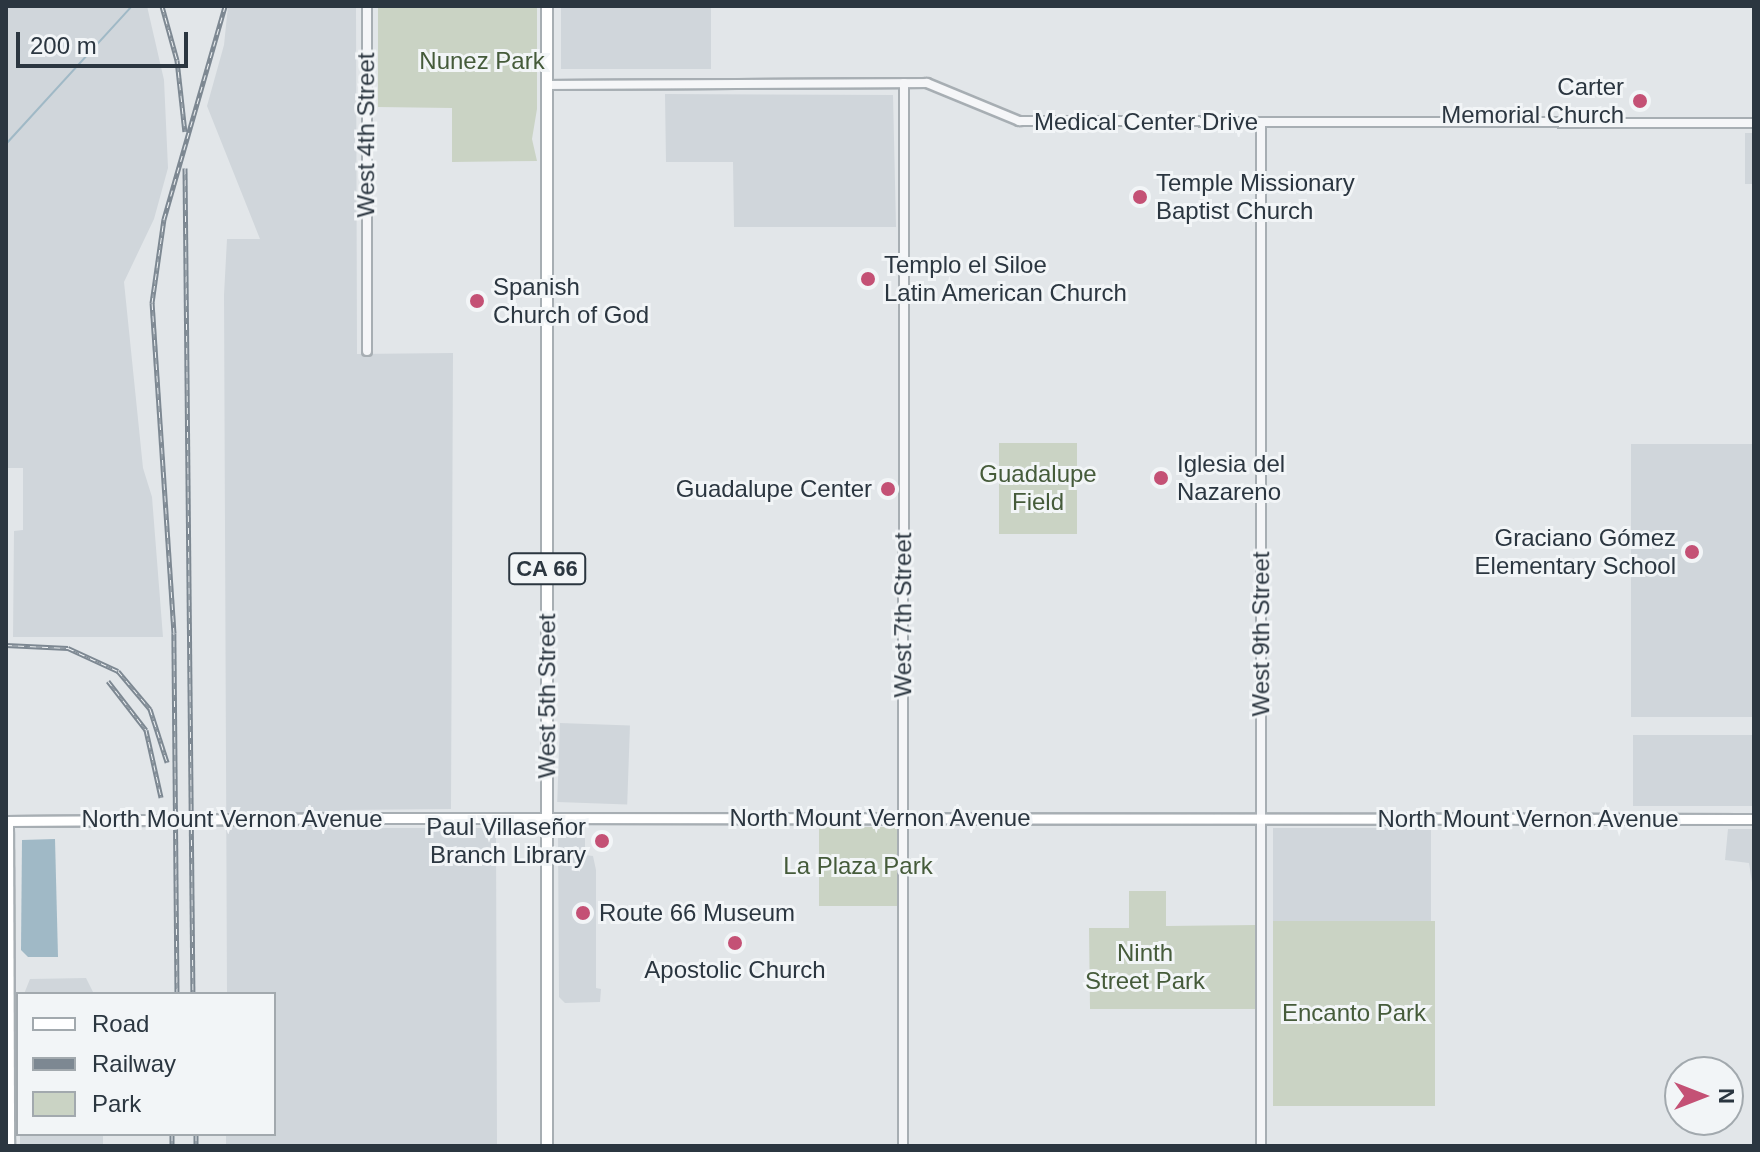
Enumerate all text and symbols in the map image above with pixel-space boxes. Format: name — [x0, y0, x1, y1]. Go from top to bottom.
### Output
scale bar — [20, 16, 192, 66]
text: 200 m — [30, 32, 97, 59]
park label: Nunez Park — [419, 47, 545, 75]
street label: West 4th Street — [352, 53, 380, 217]
place label: Carter Memorial Church — [1441, 73, 1624, 129]
marker: Carter Memorial Church — [1631, 92, 1649, 110]
street label: Medical Center Drive — [1034, 108, 1258, 136]
place label: Temple Missionary Baptist Church — [1156, 169, 1355, 225]
marker: Temple Missionary Baptist Church — [1131, 188, 1149, 206]
place label: Templo el Siloe Latin American Church — [884, 251, 1128, 307]
marker: Templo el Siloe Latin American Church — [859, 270, 877, 288]
place label: Spanish Church of God — [493, 273, 649, 329]
marker: Spanish Church of God — [468, 292, 486, 310]
place label: Iglesia del Nazareno — [1177, 450, 1285, 506]
park label: Guadalupe Field — [979, 460, 1097, 516]
marker: Iglesia del Nazareno — [1152, 469, 1170, 487]
place label: Guadalupe Center — [676, 475, 872, 503]
marker: Guadalupe Center — [879, 480, 897, 498]
place label: Graciano Gómez Elementary School — [1475, 524, 1676, 580]
street label: West 7th Street — [889, 533, 917, 697]
marker: Graciano Gómez Elementary School — [1683, 543, 1701, 561]
road number: CA 66 — [507, 551, 587, 587]
street label: West 9th Street — [1247, 552, 1275, 716]
street label: West 5th Street — [533, 614, 561, 778]
street label: North Mount Vernon Avenue — [729, 804, 1031, 832]
street label: North Mount Vernon Avenue — [81, 805, 383, 833]
street label: North Mount Vernon Avenue — [1377, 805, 1679, 833]
place label: Paul Villaseñor Branch Library — [426, 813, 586, 869]
marker: Paul Villaseñor Branch Library — [593, 832, 611, 850]
park label: La Plaza Park — [783, 852, 933, 880]
place label: Route 66 Museum — [599, 899, 795, 927]
marker: Route 66 Museum — [574, 904, 592, 922]
marker: Apostolic Church — [726, 934, 744, 952]
park label: Ninth Street Park — [1085, 939, 1205, 995]
place label: Apostolic Church — [644, 956, 826, 984]
legend — [16, 992, 276, 1136]
park label: Encanto Park — [1282, 999, 1426, 1027]
text: Road — [92, 1010, 149, 1037]
text: Railway — [92, 1050, 176, 1077]
north arrow — [1664, 1056, 1744, 1136]
text: N — [1714, 1088, 1739, 1104]
text: Park — [92, 1090, 141, 1117]

